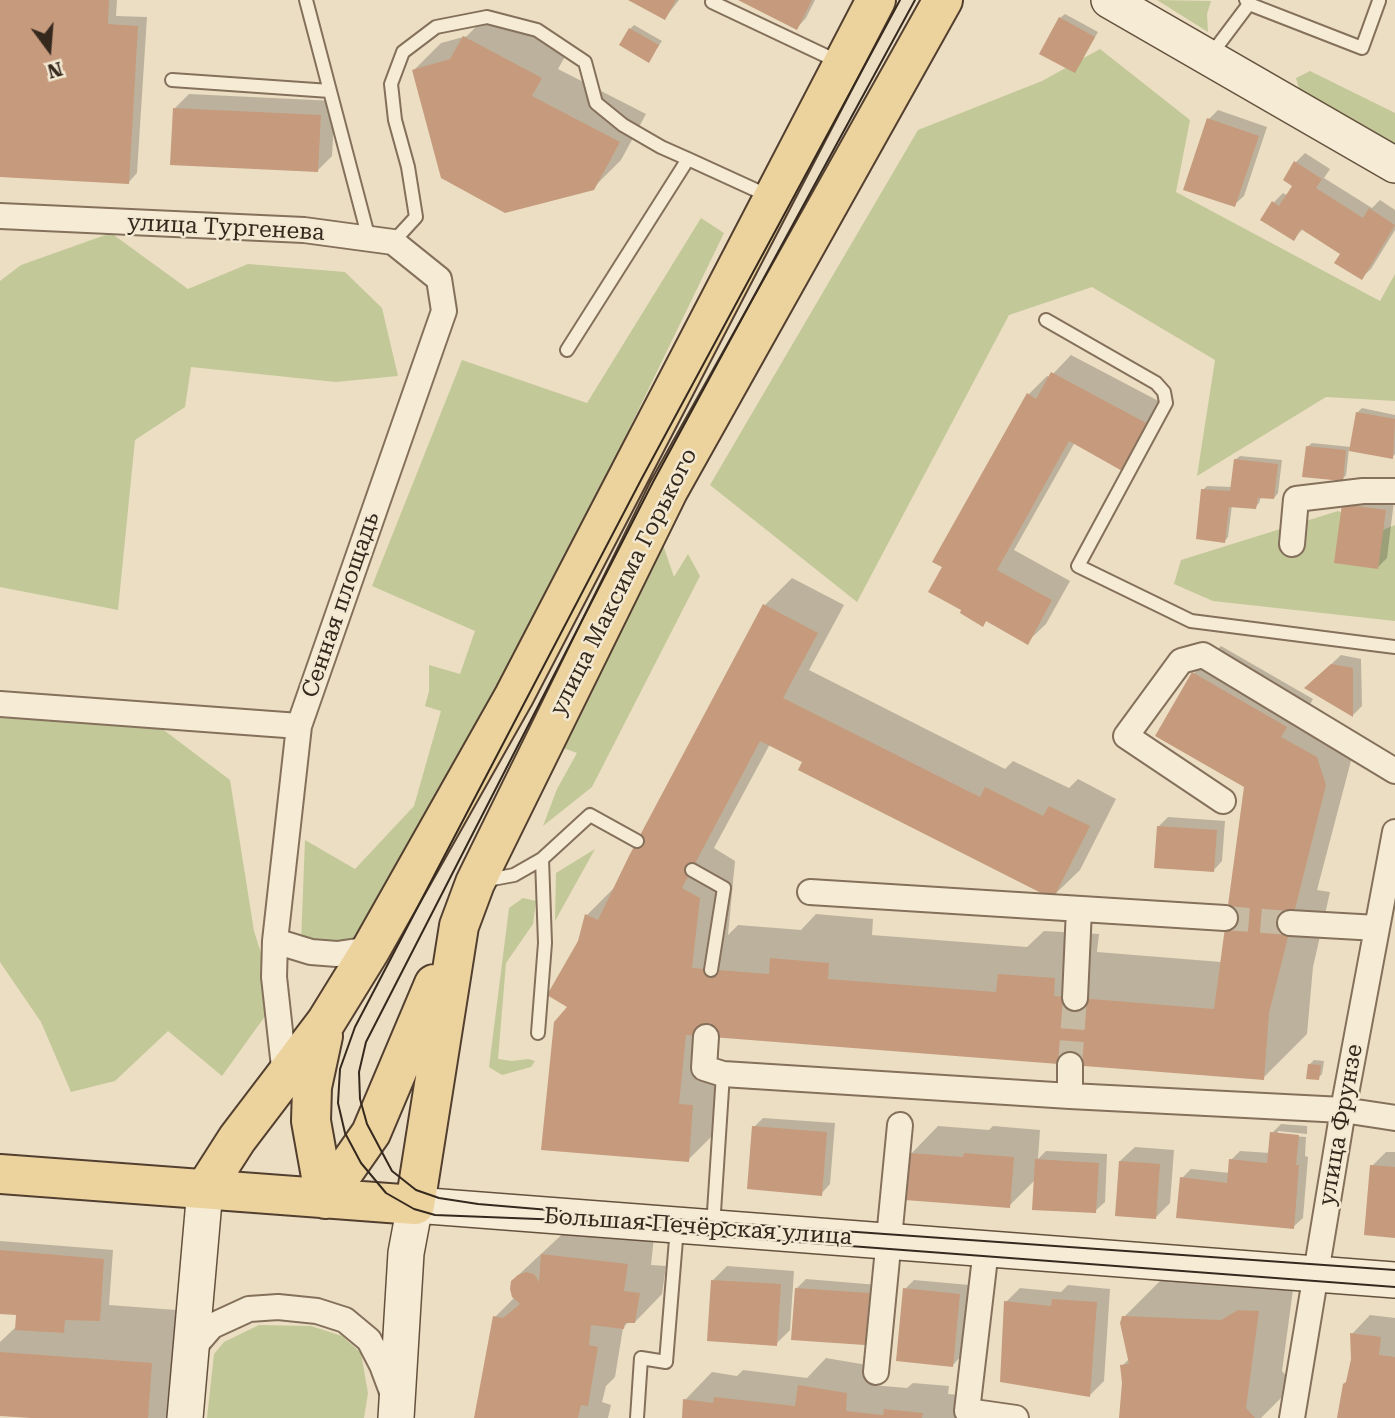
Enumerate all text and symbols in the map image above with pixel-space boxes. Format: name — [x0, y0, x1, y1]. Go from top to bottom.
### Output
north arrow — [14, 14, 84, 84]
text: N — [45, 57, 65, 83]
street label: улица Тургенева — [127, 209, 325, 247]
street label: улица Максима Горького — [544, 444, 704, 720]
street label: Сенная площадь — [296, 509, 386, 701]
street label: улица Фрунзе — [1313, 1042, 1369, 1208]
street label: Большая Печёрская улица — [543, 1202, 853, 1252]

